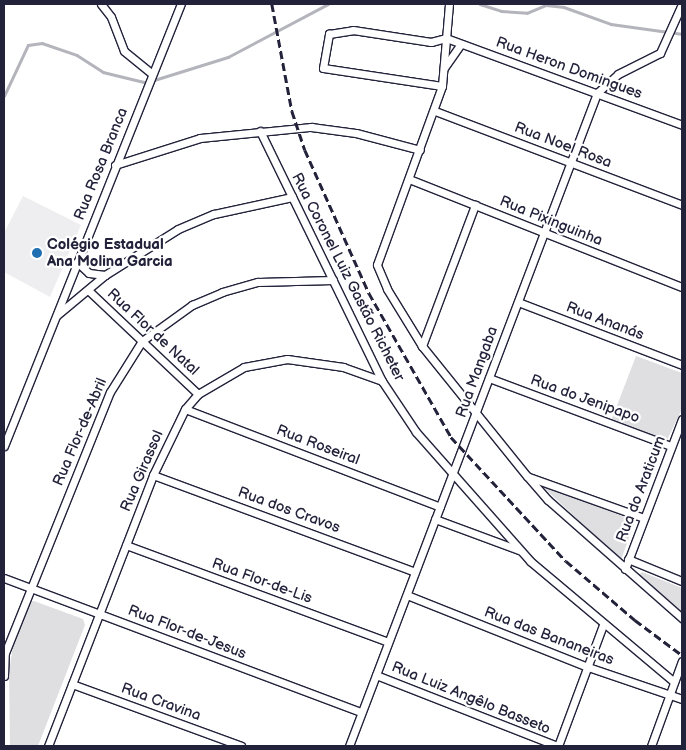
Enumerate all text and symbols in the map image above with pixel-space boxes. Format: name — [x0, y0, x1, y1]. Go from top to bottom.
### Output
street label: Rua Heron Domingues — [493, 33, 645, 103]
street label: Rua Rosa Branca — [70, 105, 132, 223]
street label: Rua Noel Rosa — [512, 118, 614, 172]
street label: Rua Coronel Luiz Gastão Richeter — [288, 170, 408, 384]
street label: Rua Pixinguinha — [497, 192, 605, 250]
place label: Colégio Estadual Ana Molina Garcia — [47, 235, 173, 270]
marker: Colégio Estadual Ana Molina Garcia — [31, 247, 43, 259]
street label: Rua Flor de Natal — [103, 285, 203, 379]
street label: Rua Ananás — [563, 298, 647, 344]
street label: Rua Mangaba — [452, 324, 502, 420]
street label: Rua do Jenipapo — [528, 371, 642, 427]
street label: Rua Flor-de-Abril — [49, 375, 111, 489]
street label: Rua Roseiral — [274, 421, 362, 469]
street label: Rua Girassol — [117, 428, 167, 514]
street label: Rua do Araticum — [612, 433, 670, 545]
street label: Rua dos Cravos — [235, 483, 343, 537]
street label: Rua Flor-de-Lis — [209, 555, 315, 607]
street label: Rua Flor-de-Jesus — [125, 601, 249, 663]
street label: Rua das Bananeiras — [481, 603, 617, 669]
street label: Rua Luiz Angêlo Basseto — [389, 658, 553, 738]
street label: Rua Cravina — [119, 679, 203, 725]

